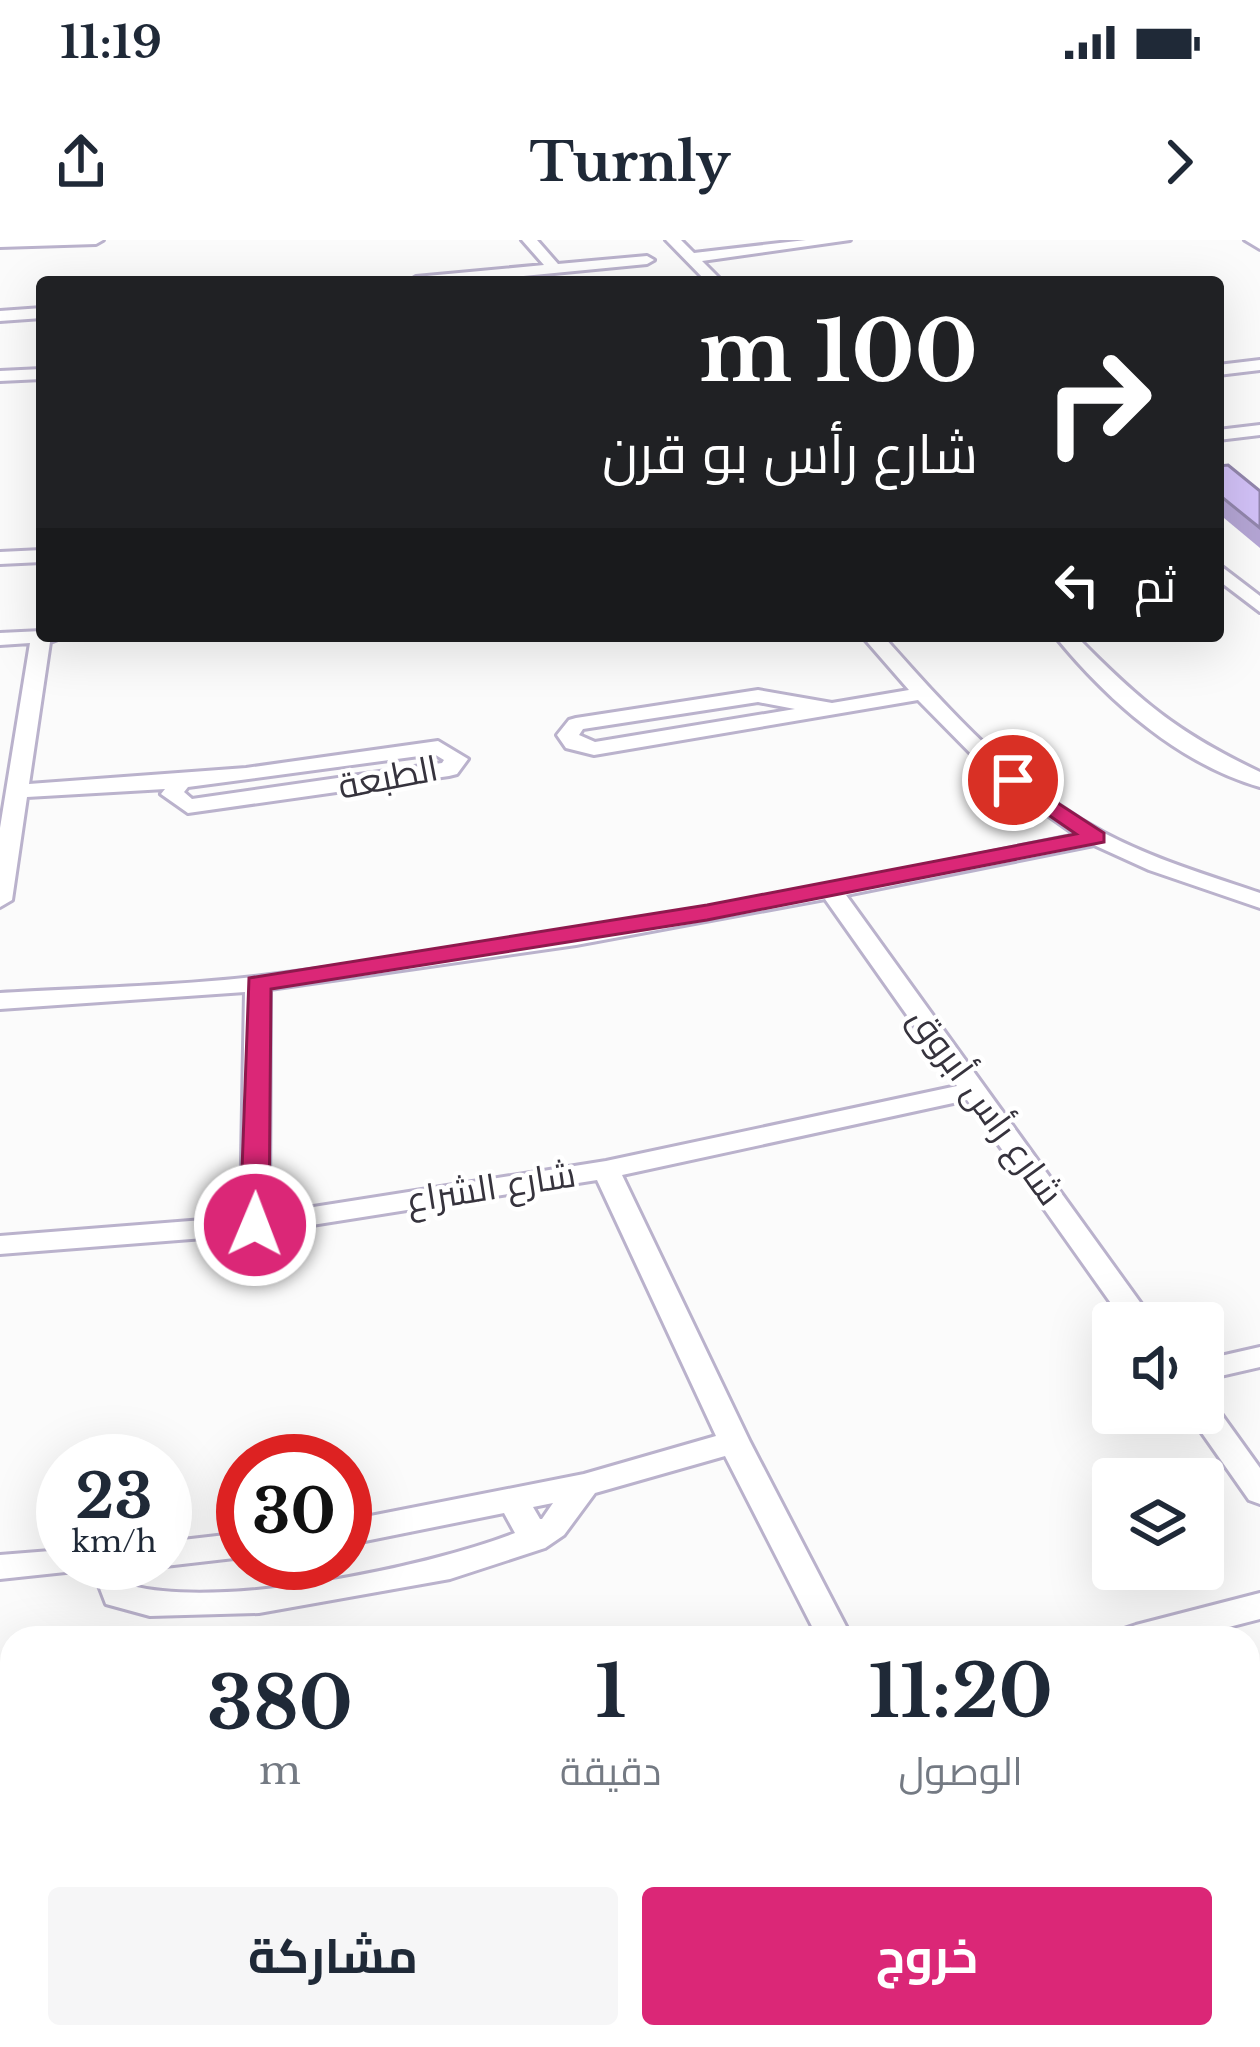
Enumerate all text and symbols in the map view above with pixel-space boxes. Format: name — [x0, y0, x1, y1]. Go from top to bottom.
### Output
text: 11:19 — [60, 14, 162, 70]
icon: share — [48, 129, 114, 195]
text: Turnly — [530, 129, 730, 196]
icon: forward — [1146, 129, 1212, 195]
text: 100 m — [699, 300, 978, 404]
icon: right — [1020, 324, 1176, 480]
text: شارع رأس بو قرن — [602, 421, 978, 488]
icon: left — [1044, 552, 1110, 618]
text: ثم — [1134, 558, 1176, 614]
pin — [962, 729, 1064, 831]
street label: الطبعة — [334, 745, 442, 809]
icon: arrive — [980, 747, 1046, 813]
street label: شارع رأس أبروق — [897, 998, 1073, 1215]
street label: شارع الشراع — [403, 1151, 579, 1225]
position arrow — [192, 1162, 318, 1288]
map controls — [1092, 1302, 1224, 1590]
button: sound — [1092, 1302, 1224, 1434]
speed limit sign: 30 — [216, 1434, 372, 1590]
button: layers — [1092, 1458, 1224, 1590]
text: 23 — [75, 1460, 153, 1534]
text: km/h — [71, 1523, 157, 1560]
text: 1 — [595, 1647, 626, 1736]
text: 11:20 — [869, 1647, 1053, 1736]
text: 380 — [207, 1659, 353, 1748]
text: m — [259, 1746, 301, 1795]
text: دقيقة — [560, 1747, 661, 1796]
text: الوصول — [899, 1747, 1023, 1796]
button: مشاركة — [48, 1887, 618, 2025]
button: خروج — [642, 1887, 1212, 2025]

